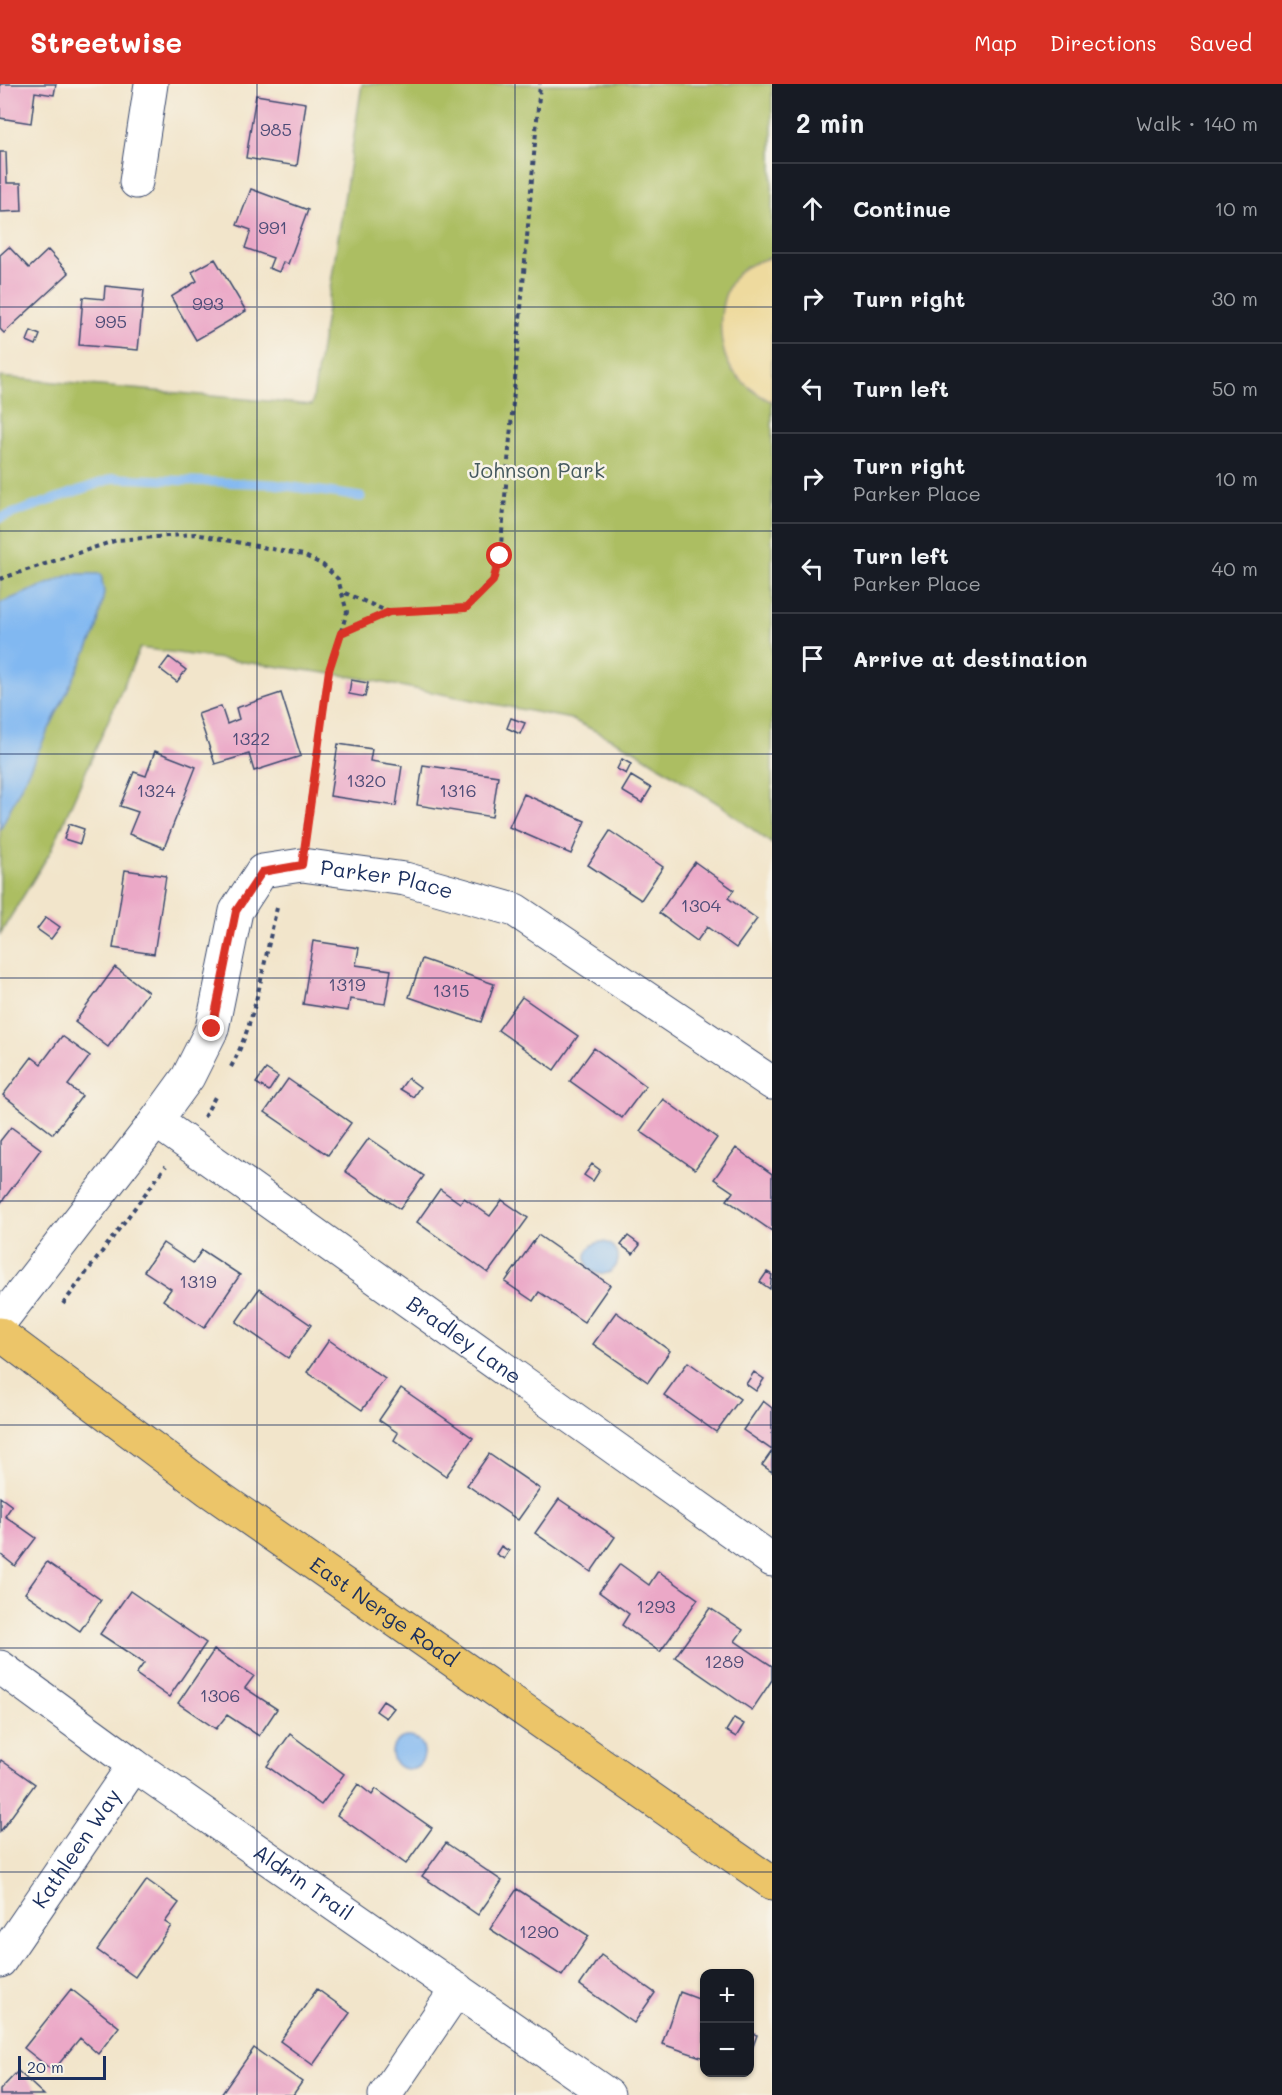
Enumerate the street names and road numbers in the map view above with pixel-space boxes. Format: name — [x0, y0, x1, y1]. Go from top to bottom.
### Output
street label: Parker Place — [319, 853, 456, 904]
street label: Bradley Lane — [402, 1289, 527, 1389]
street label: East Nerge Road — [305, 1550, 464, 1672]
street label: Kathleen Way — [25, 1783, 126, 1913]
street label: Aldrin Trail — [249, 1837, 359, 1926]

